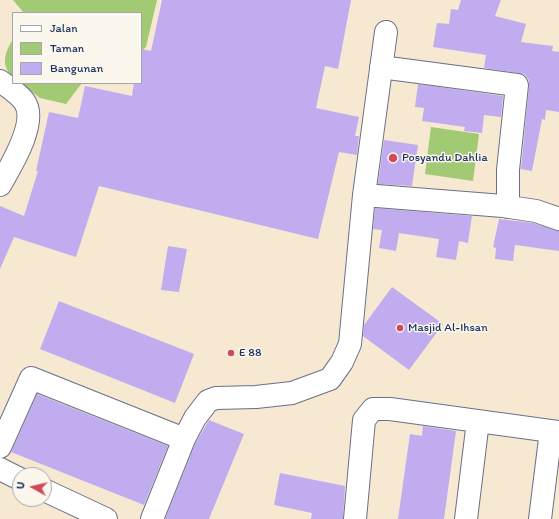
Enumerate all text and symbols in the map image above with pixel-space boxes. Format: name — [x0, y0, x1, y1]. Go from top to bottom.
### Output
legend — [12, 12, 142, 84]
text: Jalan — [50, 21, 78, 35]
text: Taman — [50, 41, 84, 55]
text: Bangunan — [50, 61, 103, 75]
place label: Posyandu Dahlia — [402, 151, 488, 165]
marker: Posyandu Dahlia — [387, 152, 399, 164]
place label: Masjid Al-Ihsan — [408, 321, 488, 335]
marker: Masjid Al-Ihsan — [395, 323, 405, 333]
place label: E 88 — [239, 346, 261, 360]
marker: E 88 — [226, 348, 236, 358]
north arrow — [12, 467, 52, 507]
text: U — [14, 481, 28, 490]

